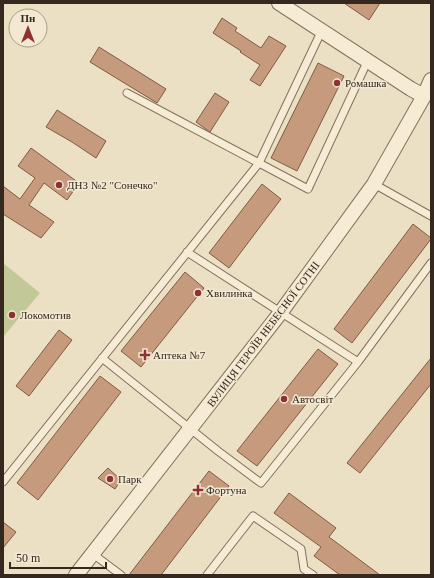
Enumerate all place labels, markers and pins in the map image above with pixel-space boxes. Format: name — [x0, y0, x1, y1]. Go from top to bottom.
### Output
place label: Ромашка — [345, 77, 387, 89]
marker: Ромашка — [332, 78, 342, 88]
place label: ДНЗ №2 "Сонечко" — [67, 179, 158, 191]
marker: ДНЗ №2 "Сонечко" — [54, 180, 64, 190]
place label: Хвилинка — [206, 287, 252, 299]
marker: Хвилинка — [193, 288, 203, 298]
place label: Локомотив — [20, 309, 71, 321]
marker: Локомотив — [7, 310, 17, 320]
place label: Аптека №7 — [153, 349, 206, 361]
marker: Аптека №7 — [140, 350, 150, 360]
place label: Автосвіт — [292, 393, 333, 405]
marker: Автосвіт — [279, 394, 289, 404]
place label: Парк — [118, 473, 142, 485]
marker: Парк — [105, 474, 115, 484]
place label: Фортуна — [206, 484, 247, 496]
marker: Фортуна — [193, 485, 203, 495]

